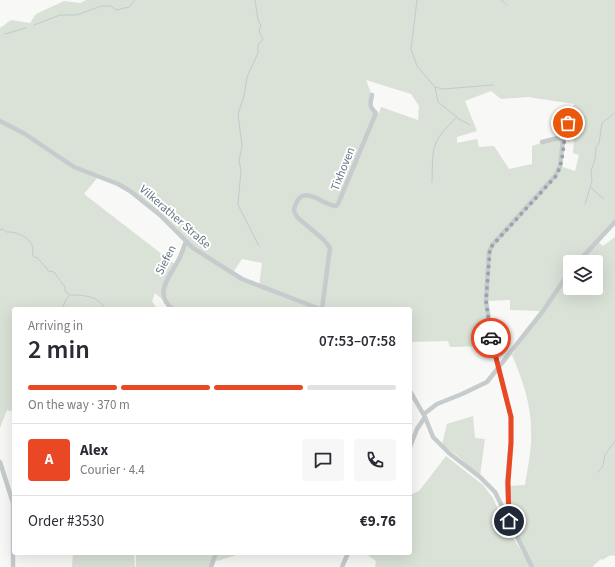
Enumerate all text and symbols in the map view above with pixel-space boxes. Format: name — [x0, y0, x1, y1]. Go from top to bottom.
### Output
pin — [551, 106, 585, 140]
icon: bag — [557, 112, 579, 134]
street label: Tixhoven — [327, 145, 359, 193]
street label: Vilkerather Straße — [136, 181, 214, 253]
street label: Siefen — [151, 242, 181, 278]
map controls — [563, 255, 603, 295]
button: layers — [563, 255, 603, 295]
text: Arriving in — [28, 317, 83, 335]
courier — [471, 318, 511, 358]
icon: car — [480, 327, 502, 349]
text: 2 min — [28, 331, 90, 368]
text: 07:53–07:58 — [319, 331, 396, 352]
text: On the way · 370 m — [28, 396, 130, 414]
button: chat — [302, 439, 344, 481]
button: phone — [354, 439, 396, 481]
text: Alex — [80, 440, 108, 461]
text: A — [45, 449, 53, 470]
text: Courier · 4.4 — [80, 461, 145, 479]
pin — [492, 504, 526, 538]
icon: home — [498, 510, 520, 532]
text: Order #3530 — [28, 511, 104, 532]
text: €9.76 — [360, 511, 396, 532]

